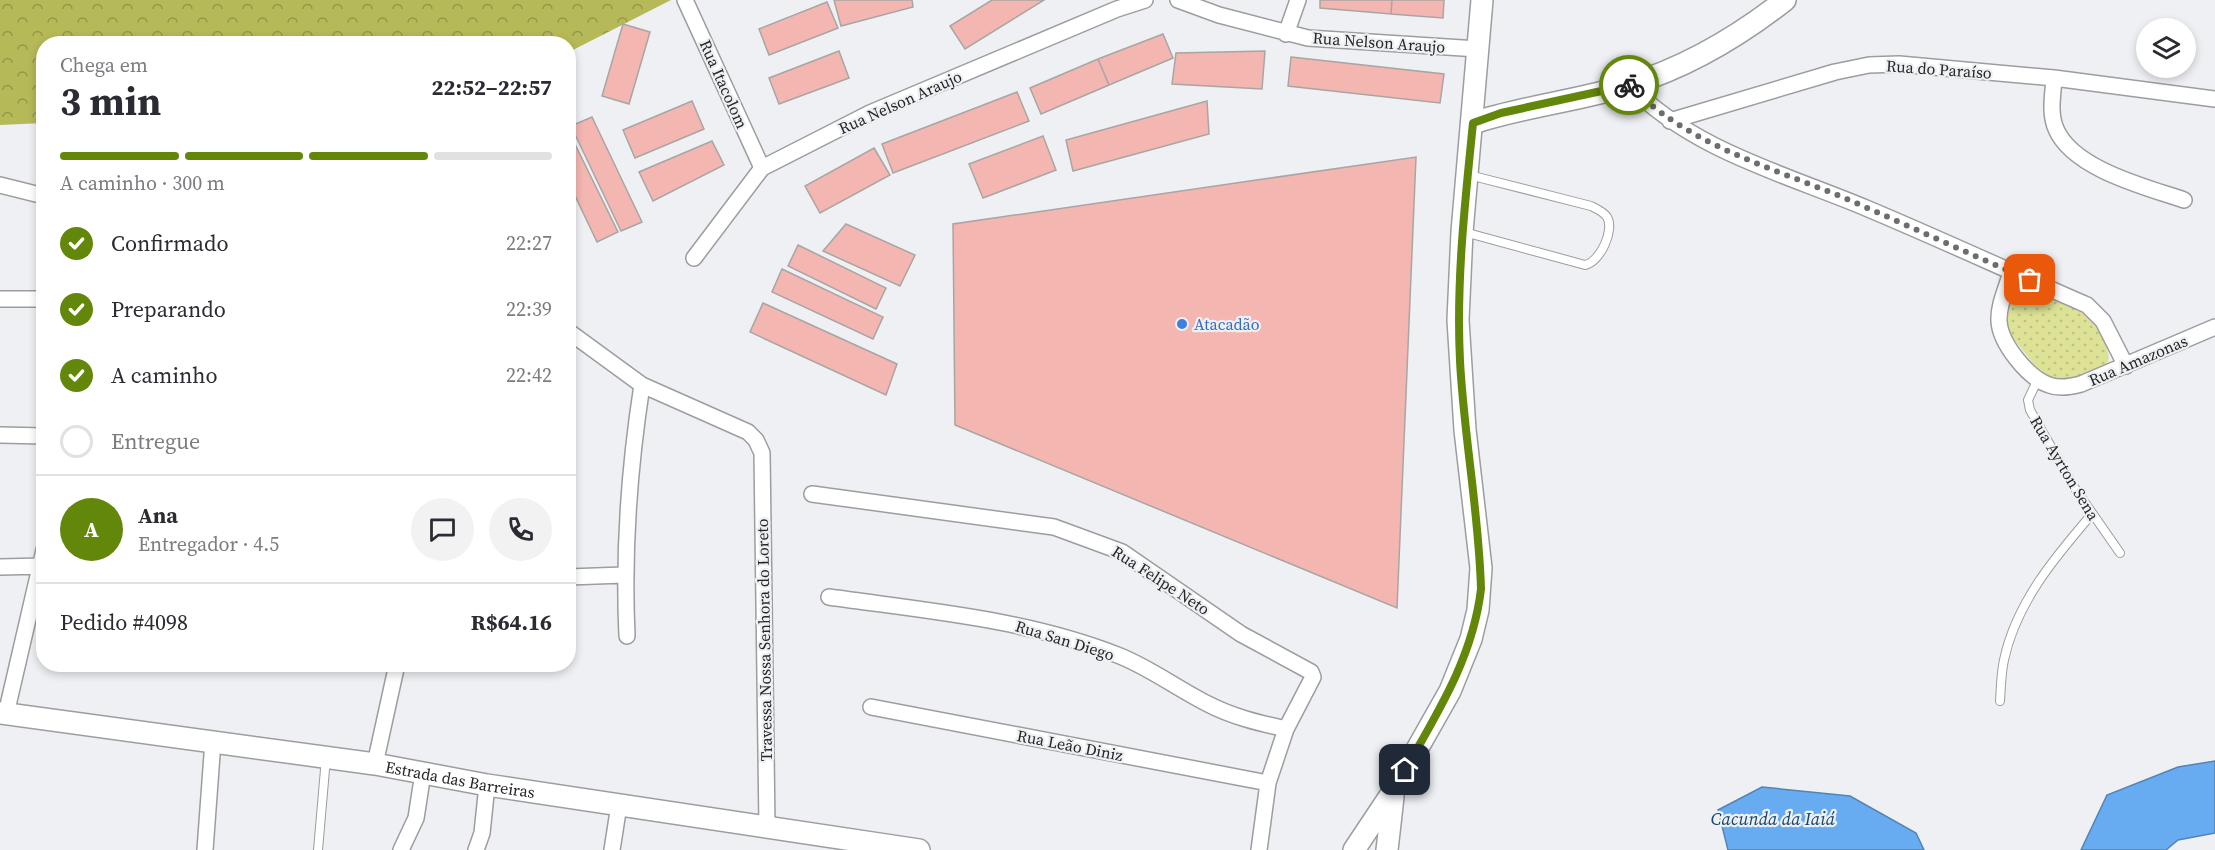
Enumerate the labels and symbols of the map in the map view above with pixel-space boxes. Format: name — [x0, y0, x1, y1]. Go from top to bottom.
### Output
street label: Rua Nelson Araujo — [1312, 26, 1446, 58]
street label: Rua Itacolom — [695, 36, 753, 132]
street label: Rua do Paraíso — [1885, 54, 1993, 84]
courier — [1599, 55, 1659, 115]
street label: Rua Nelson Araujo — [835, 65, 965, 139]
pin — [2004, 254, 2055, 305]
place label: Atacadão — [1194, 313, 1260, 335]
marker: Atacadão — [1175, 317, 1189, 331]
street label: Rua Amazonas — [2085, 329, 2191, 391]
street label: Rua Ayrton Sena — [2025, 412, 2105, 525]
street label: Travessa Nossa Senhora do Loreto — [751, 518, 777, 762]
street label: Rua Felipe Neto — [1108, 540, 1214, 620]
street label: Rua San Diego — [1013, 615, 1117, 666]
street label: Rua Leão Diniz — [1015, 724, 1125, 766]
pin — [1379, 744, 1430, 795]
street label: Estrada das Barreiras — [384, 755, 536, 803]
water label: Cacunda da Iaiá — [1711, 806, 1836, 831]

